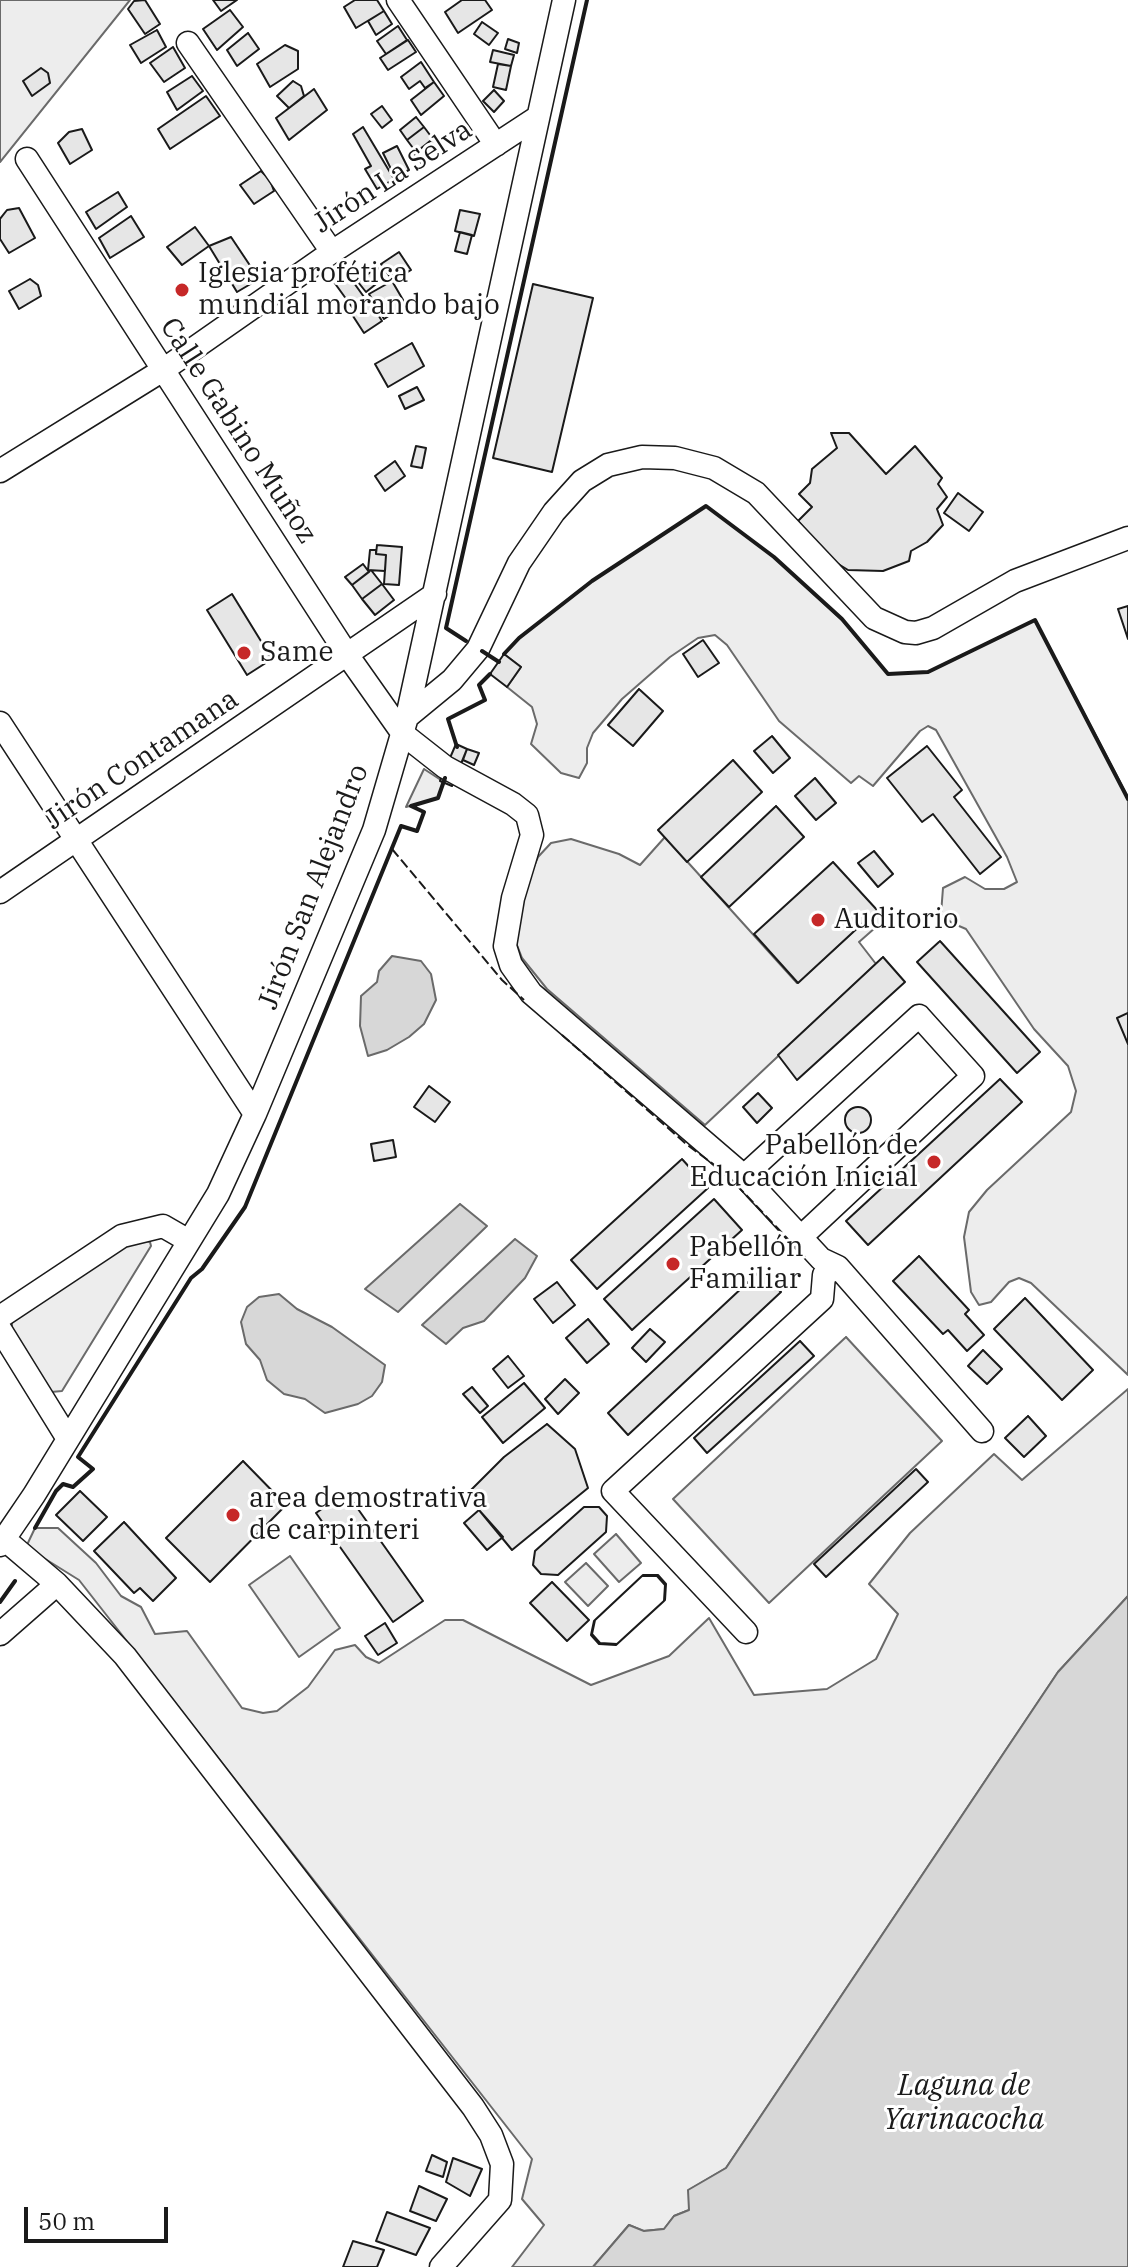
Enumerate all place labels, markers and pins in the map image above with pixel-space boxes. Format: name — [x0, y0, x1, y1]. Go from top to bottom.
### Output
place label: Iglesia profética mundial morando bajo — [198, 257, 500, 323]
marker: Iglesia profética mundial morando bajo — [173, 281, 191, 299]
place label: Same — [260, 636, 333, 670]
marker: Same — [235, 644, 253, 662]
place label: Auditorio — [834, 903, 959, 937]
marker: Auditorio — [809, 911, 827, 929]
place label: Pabellón de Educación Inicial — [690, 1129, 918, 1195]
marker: Pabellón de Educación Inicial — [925, 1153, 943, 1171]
place label: Pabellón Familiar — [689, 1231, 804, 1297]
marker: Pabellón Familiar — [664, 1255, 682, 1273]
place label: area demostrativa de carpinteri — [249, 1482, 488, 1548]
marker: area demostrativa de carpinteri — [224, 1506, 242, 1524]

